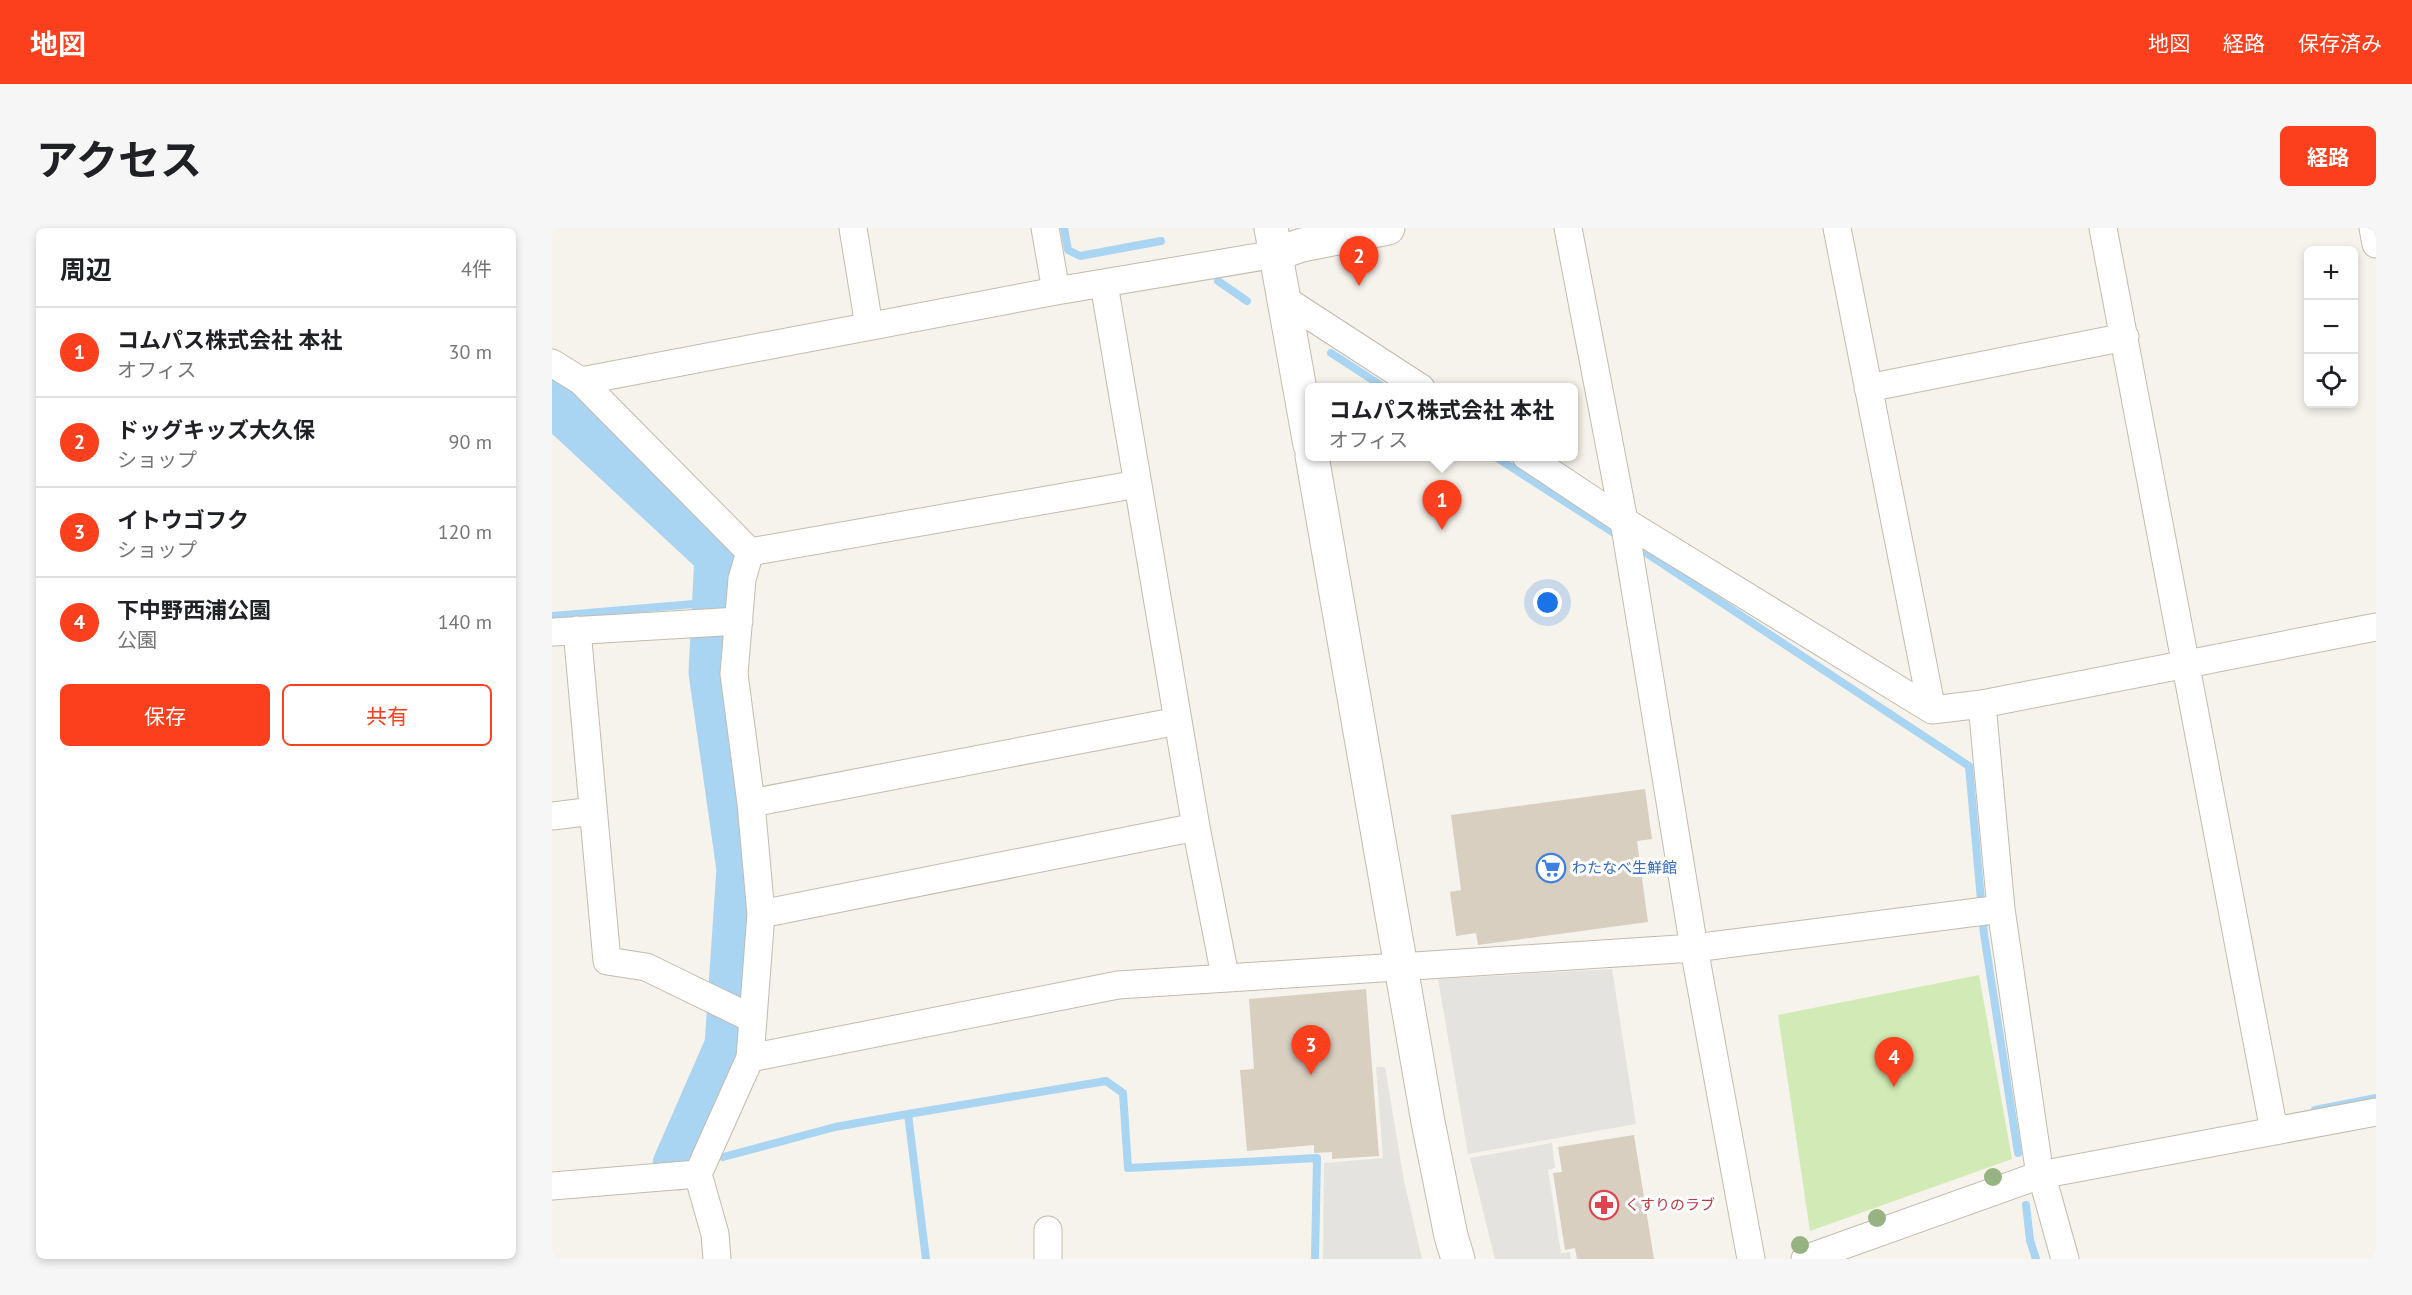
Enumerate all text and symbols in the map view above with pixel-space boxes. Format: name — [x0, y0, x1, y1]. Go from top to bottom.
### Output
text: 地図 — [30, 25, 86, 62]
text: 地図 — [2148, 30, 2190, 57]
text: 経路 — [2223, 30, 2265, 57]
text: 保存済み — [2298, 30, 2382, 57]
button: 経路 — [2280, 126, 2376, 186]
text: アクセス — [36, 132, 202, 187]
pin: 2 — [1340, 236, 1378, 286]
map controls — [2304, 246, 2358, 408]
button: + — [2304, 246, 2358, 300]
text: 周辺 — [60, 253, 112, 286]
text: 4件 — [461, 256, 492, 282]
button: − — [2304, 300, 2358, 354]
text: コムパス株式会社 本社 — [117, 326, 343, 354]
text: 1 — [74, 339, 85, 365]
text: 30 m — [449, 339, 492, 365]
button: locate — [2304, 354, 2358, 408]
text: オフィス — [117, 357, 197, 383]
popup — [1305, 383, 1578, 461]
text: コムパス株式会社 本社 — [1329, 396, 1554, 424]
text: ドッグキッズ大久保 — [117, 416, 315, 444]
text: オフィス — [1329, 427, 1408, 453]
text: 2 — [74, 429, 85, 455]
text: 90 m — [449, 429, 492, 455]
text: ショップ — [117, 447, 197, 473]
pin: 1 — [1422, 480, 1462, 530]
text: イトウゴフク — [117, 506, 249, 534]
text: 3 — [74, 519, 85, 545]
text: 120 m — [438, 519, 492, 545]
text: ショップ — [117, 537, 197, 563]
your location — [1533, 588, 1562, 617]
text: 下中野西浦公園 — [117, 596, 271, 624]
text: 4 — [74, 609, 85, 635]
text: 140 m — [438, 609, 492, 635]
text: 公園 — [117, 627, 157, 653]
button: 保存 — [60, 684, 270, 746]
button: 共有 — [282, 684, 492, 746]
supermarket icon: わたなべ生鮮館 — [1535, 852, 1567, 884]
place label: わたなべ生鮮館 — [1572, 858, 1677, 877]
pin: 3 — [1292, 1026, 1330, 1075]
pin: 4 — [1874, 1038, 1914, 1087]
pharmacy icon: くすりのラブ — [1588, 1189, 1620, 1221]
place label: くすりのラブ — [1625, 1195, 1715, 1214]

